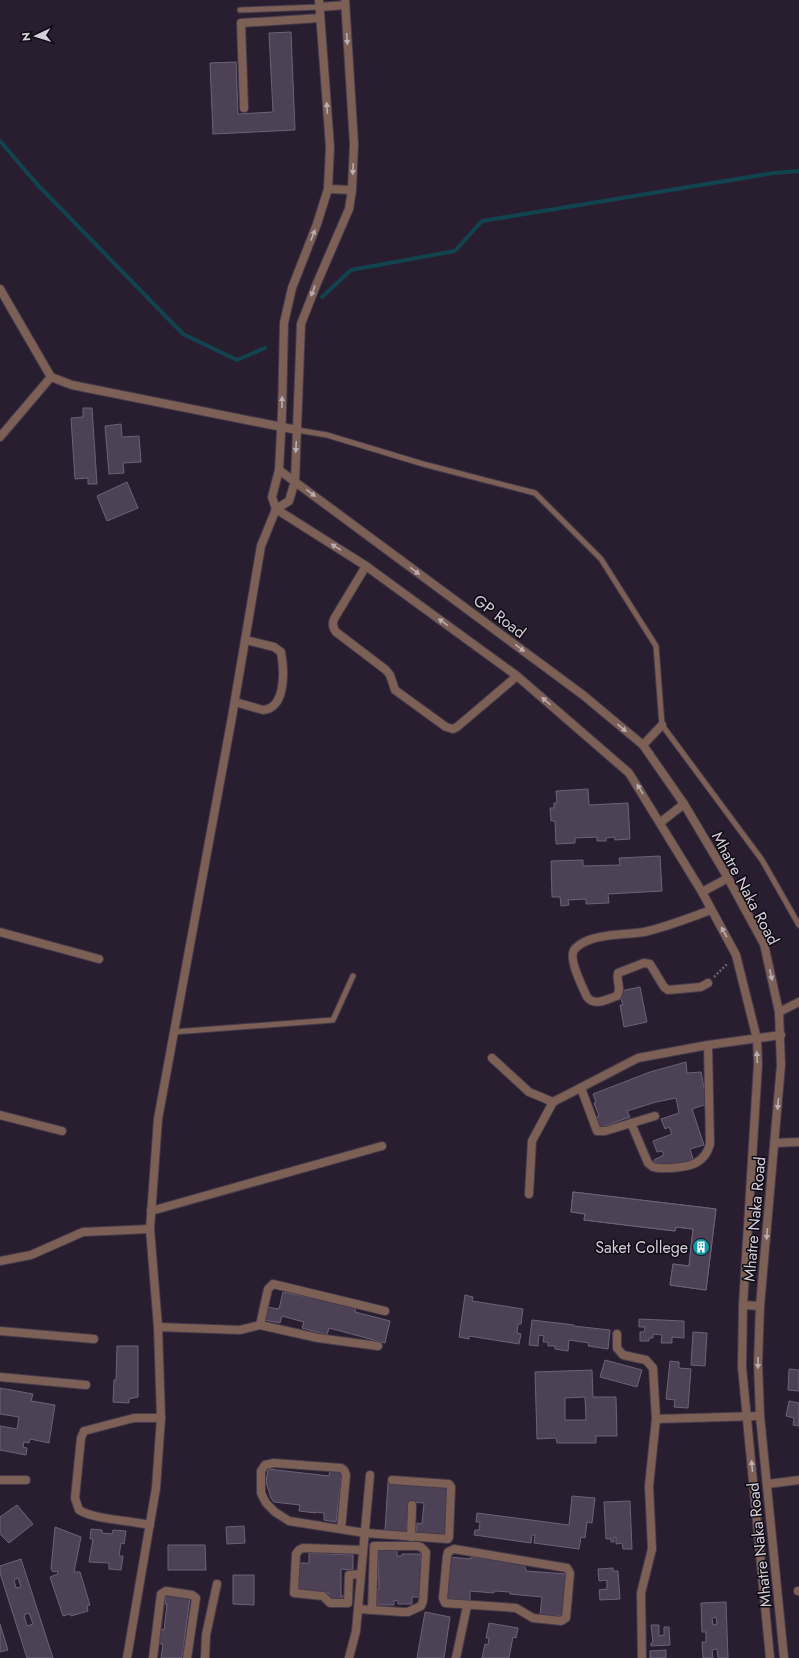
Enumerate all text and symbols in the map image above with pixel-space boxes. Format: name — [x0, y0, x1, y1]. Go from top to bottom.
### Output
north arrow — [16, 16, 56, 56]
text: N — [18, 32, 34, 42]
one-way arrow — [343, 33, 350, 45]
one-way arrow — [323, 102, 330, 114]
one-way arrow — [350, 163, 356, 176]
one-way arrow — [310, 229, 316, 241]
one-way arrow — [310, 285, 316, 297]
one-way arrow — [279, 396, 286, 408]
one-way arrow — [293, 441, 300, 453]
one-way arrow — [305, 489, 316, 497]
one-way arrow — [331, 543, 341, 551]
one-way arrow — [410, 566, 421, 575]
street label: GP Road — [469, 589, 531, 644]
one-way arrow — [437, 618, 448, 626]
one-way arrow — [514, 644, 525, 652]
one-way arrow — [540, 696, 551, 705]
one-way arrow — [617, 723, 628, 732]
one-way arrow — [636, 784, 644, 794]
street label: Mhatre Naka Road — [706, 827, 785, 949]
one-way arrow — [720, 927, 727, 938]
one-way arrow — [768, 970, 774, 982]
one-way arrow — [754, 1051, 761, 1063]
one-way arrow — [774, 1098, 781, 1110]
street label: Mhatre Naka Road — [738, 1156, 771, 1282]
one-way arrow — [763, 1228, 770, 1240]
place label: Saket College — [595, 1236, 688, 1259]
building icon: Saket College — [691, 1237, 711, 1257]
one-way arrow — [755, 1357, 761, 1370]
one-way arrow — [749, 1460, 756, 1472]
street label: Mhatre Naka Road — [742, 1481, 777, 1608]

